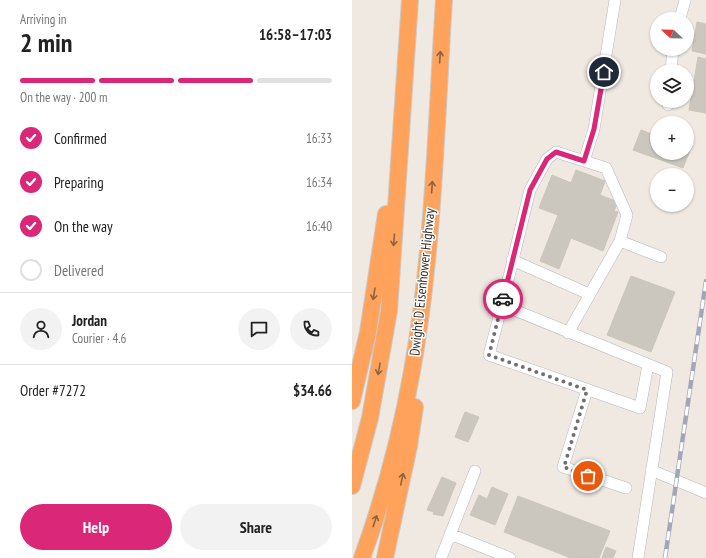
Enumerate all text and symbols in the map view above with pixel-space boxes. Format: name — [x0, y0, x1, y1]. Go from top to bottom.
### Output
text: Arriving in — [20, 11, 67, 28]
north arrow — [650, 12, 694, 56]
map controls — [650, 12, 694, 212]
text: 16:58–17:03 — [259, 25, 332, 44]
text: 2 min — [20, 26, 73, 59]
one-way arrow — [437, 51, 444, 64]
pin — [587, 55, 621, 89]
icon: home — [593, 61, 615, 83]
button: layers — [650, 64, 694, 108]
text: On the way · 200 m — [20, 89, 107, 106]
button: + — [650, 116, 694, 160]
icon: check — [20, 127, 42, 149]
text: Confirmed — [54, 129, 107, 148]
text: 16:33 — [306, 130, 332, 147]
button: − — [650, 168, 694, 212]
icon: check — [20, 171, 42, 193]
text: Preparing — [54, 173, 104, 192]
text: 16:34 — [306, 174, 332, 191]
one-way arrow — [428, 181, 435, 194]
street label: Dwight D Eisenhower Highway — [405, 207, 439, 357]
icon: check — [20, 215, 42, 237]
text: On the way — [54, 217, 113, 236]
text: 16:40 — [306, 218, 332, 235]
one-way arrow — [390, 233, 397, 246]
text: Delivered — [54, 261, 104, 280]
courier — [483, 279, 523, 319]
one-way arrow — [370, 287, 378, 300]
icon: car — [492, 288, 514, 310]
button: person — [20, 308, 62, 350]
button: chat — [238, 308, 280, 350]
button: phone — [290, 308, 332, 350]
text: Jordan — [72, 311, 107, 330]
text: Courier · 4.6 — [72, 330, 126, 347]
one-way arrow — [374, 362, 382, 375]
text: Order #7272 — [20, 381, 86, 400]
text: $34.66 — [293, 381, 332, 400]
pin — [571, 459, 605, 493]
icon: bag — [577, 465, 599, 487]
one-way arrow — [399, 473, 407, 486]
button: Help — [20, 504, 172, 550]
button: Share — [180, 504, 332, 550]
one-way arrow — [371, 515, 379, 527]

